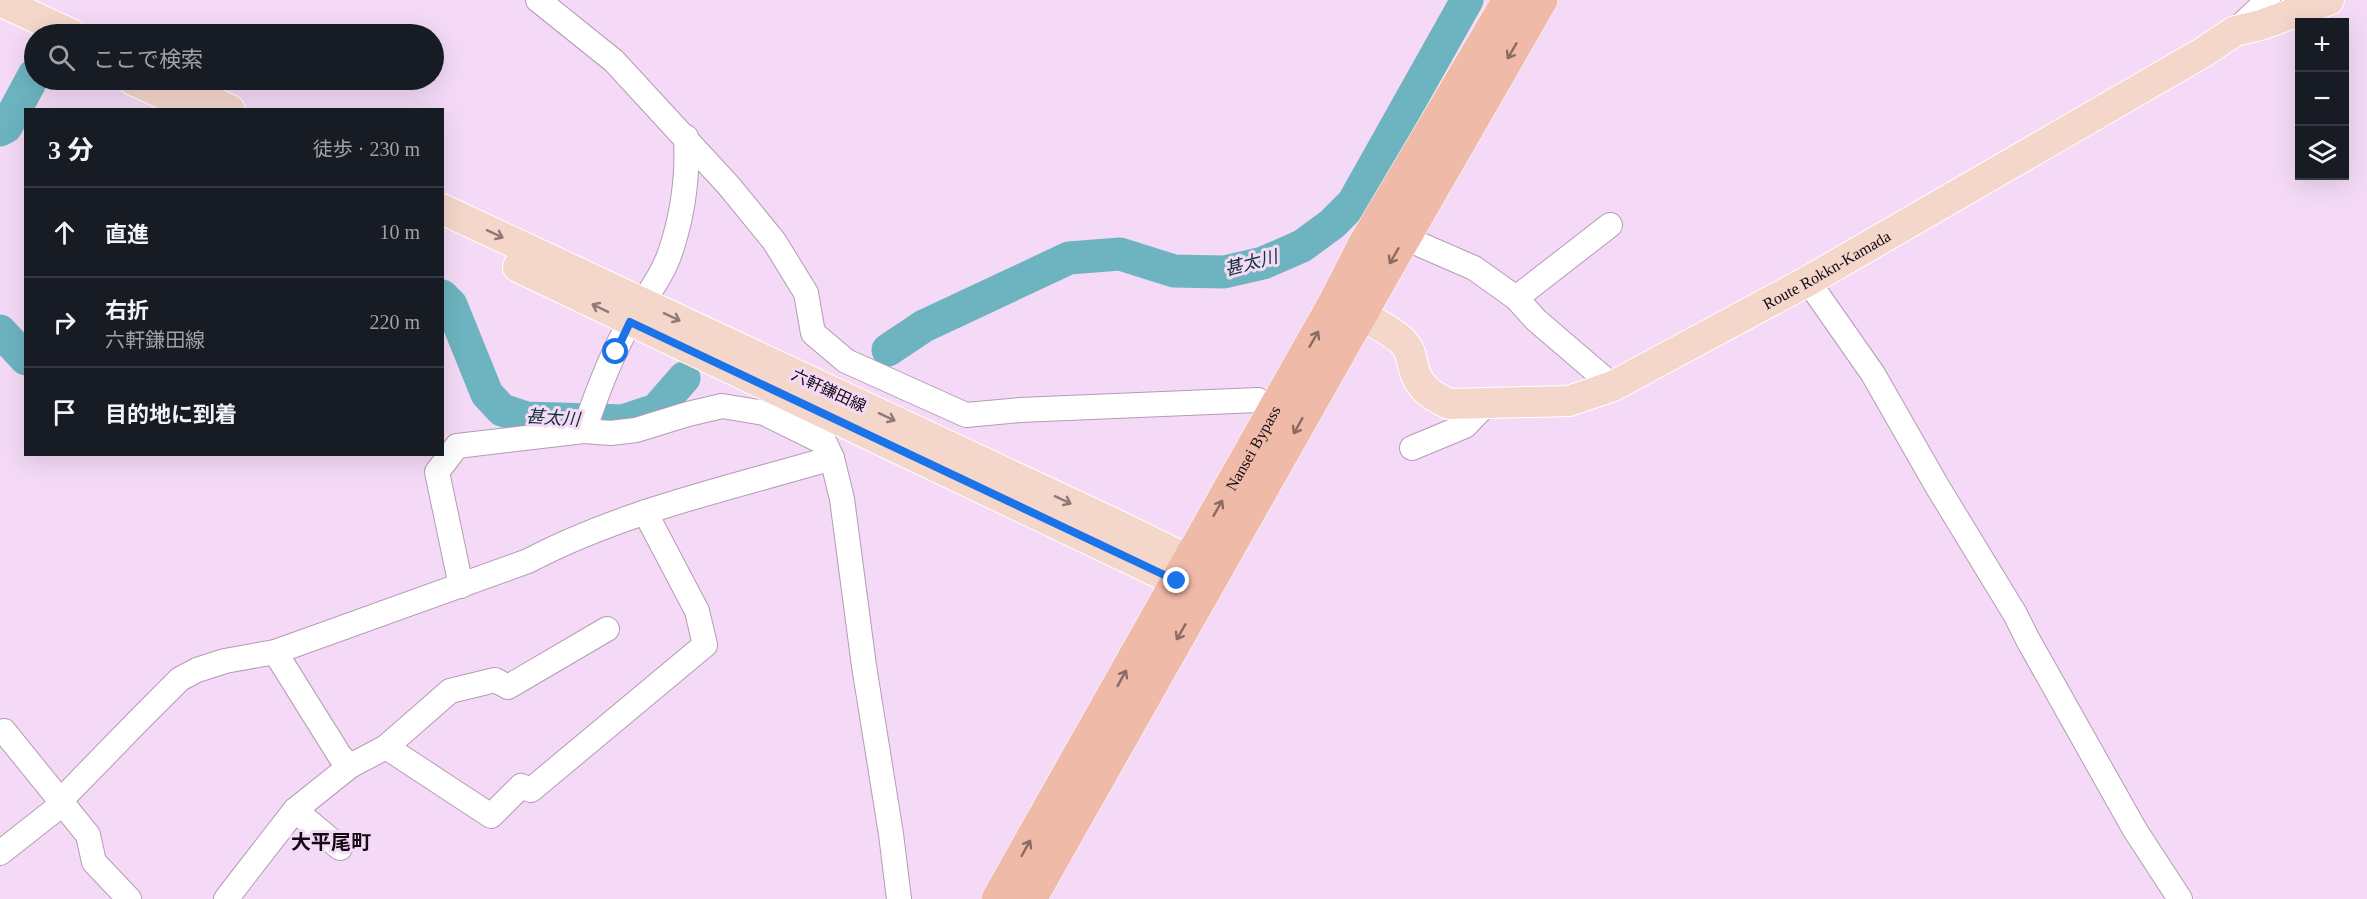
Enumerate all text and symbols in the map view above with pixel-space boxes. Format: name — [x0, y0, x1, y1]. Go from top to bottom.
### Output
map controls — [2295, 18, 2349, 180]
button: + — [2295, 18, 2349, 72]
search box — [24, 24, 444, 90]
icon: search — [45, 41, 78, 74]
one-way arrow — [1506, 42, 1518, 59]
text: ここで検索 — [93, 47, 203, 72]
button: − — [2295, 72, 2349, 126]
button: layers — [2295, 126, 2349, 180]
text: 3 分 — [48, 136, 94, 165]
text: 徒歩 · 230 m — [313, 138, 420, 160]
icon: ahead — [48, 216, 81, 249]
text: 10 m — [379, 221, 420, 243]
text: 直進 — [105, 222, 149, 247]
street label: Route Rokkn-Kamada — [1760, 227, 1893, 313]
one-way arrow — [486, 229, 504, 241]
water label: 甚太川 — [1222, 246, 1282, 280]
one-way arrow — [1388, 247, 1400, 264]
text: 右折 — [105, 298, 149, 323]
one-way arrow — [591, 301, 609, 313]
icon: right — [48, 306, 81, 339]
text: 220 m — [369, 311, 420, 333]
one-way arrow — [662, 312, 680, 324]
text: 六軒鎌田線 — [105, 329, 205, 351]
one-way arrow — [1309, 330, 1320, 348]
route start — [602, 338, 628, 364]
street label: 六軒鎌田線 — [789, 366, 869, 415]
icon: arrive — [48, 396, 81, 429]
text: 目的地に到着 — [105, 402, 237, 427]
street label: Nansei Bypass — [1222, 403, 1284, 494]
water label: 甚太川 — [525, 406, 583, 430]
one-way arrow — [877, 412, 895, 424]
one-way arrow — [1292, 417, 1304, 434]
one-way arrow — [1054, 494, 1072, 506]
one-way arrow — [1212, 500, 1224, 517]
route end — [1163, 567, 1189, 593]
one-way arrow — [1175, 623, 1187, 640]
one-way arrow — [1116, 670, 1128, 687]
district label: 大平尾町 — [291, 831, 371, 853]
one-way arrow — [1021, 840, 1033, 857]

